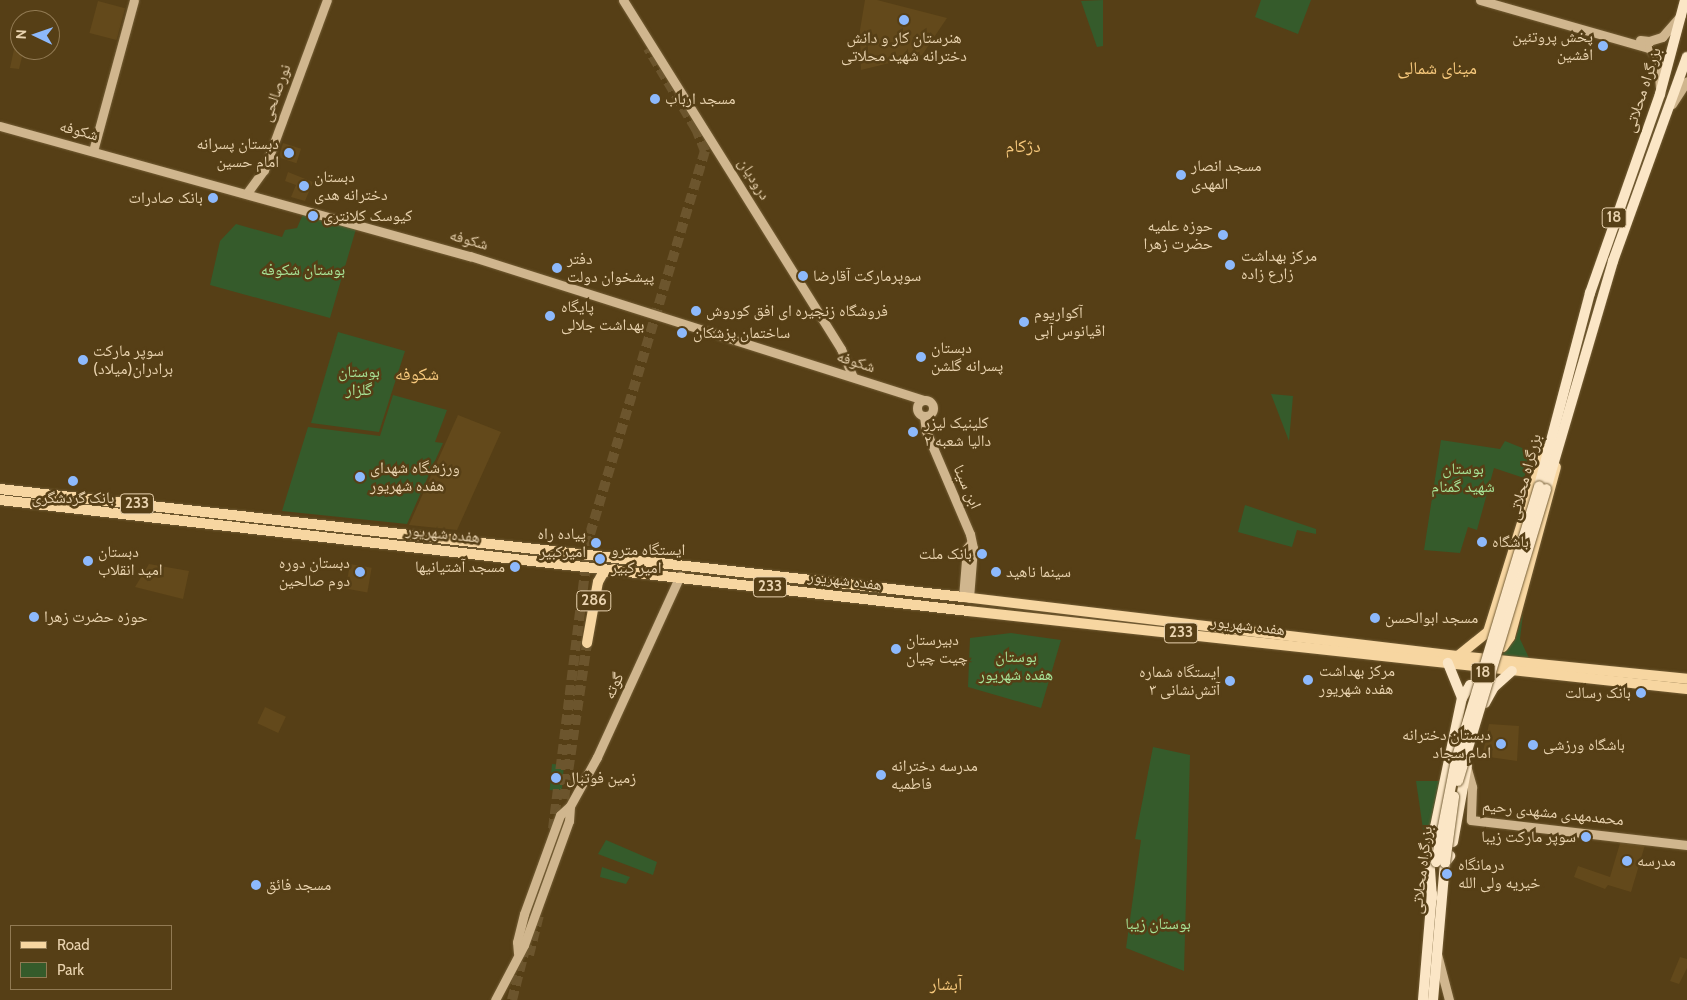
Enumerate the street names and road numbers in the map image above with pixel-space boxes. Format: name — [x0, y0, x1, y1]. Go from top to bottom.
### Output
street label: بزرگراه محلاتی — [1620, 45, 1666, 135]
street label: نورصالحی — [257, 62, 295, 124]
street label: شکوفه — [58, 117, 100, 145]
street label: درودیان — [734, 154, 774, 204]
road number: 18 — [1602, 206, 1626, 230]
street label: شکوفه — [447, 225, 491, 255]
street label: شکوفه — [834, 347, 878, 377]
street label: بزرگراه محلاتی — [1504, 432, 1546, 522]
street label: ابن سینا — [949, 462, 985, 512]
road number: 233 — [120, 492, 154, 516]
street label: هفده شهریور — [405, 521, 481, 547]
street label: هفده شهریور — [807, 567, 883, 595]
road number: 233 — [752, 574, 788, 600]
road number: 286 — [575, 588, 613, 614]
street label: هفده شهریور — [1210, 612, 1286, 640]
road number: 233 — [1164, 620, 1198, 646]
road number: 18 — [1470, 660, 1496, 686]
street label: گوته — [600, 670, 628, 702]
street label: محمدمهدی مشهدی رحیم — [1481, 796, 1625, 830]
street label: بزرگراه محلاتی — [1407, 825, 1437, 915]

